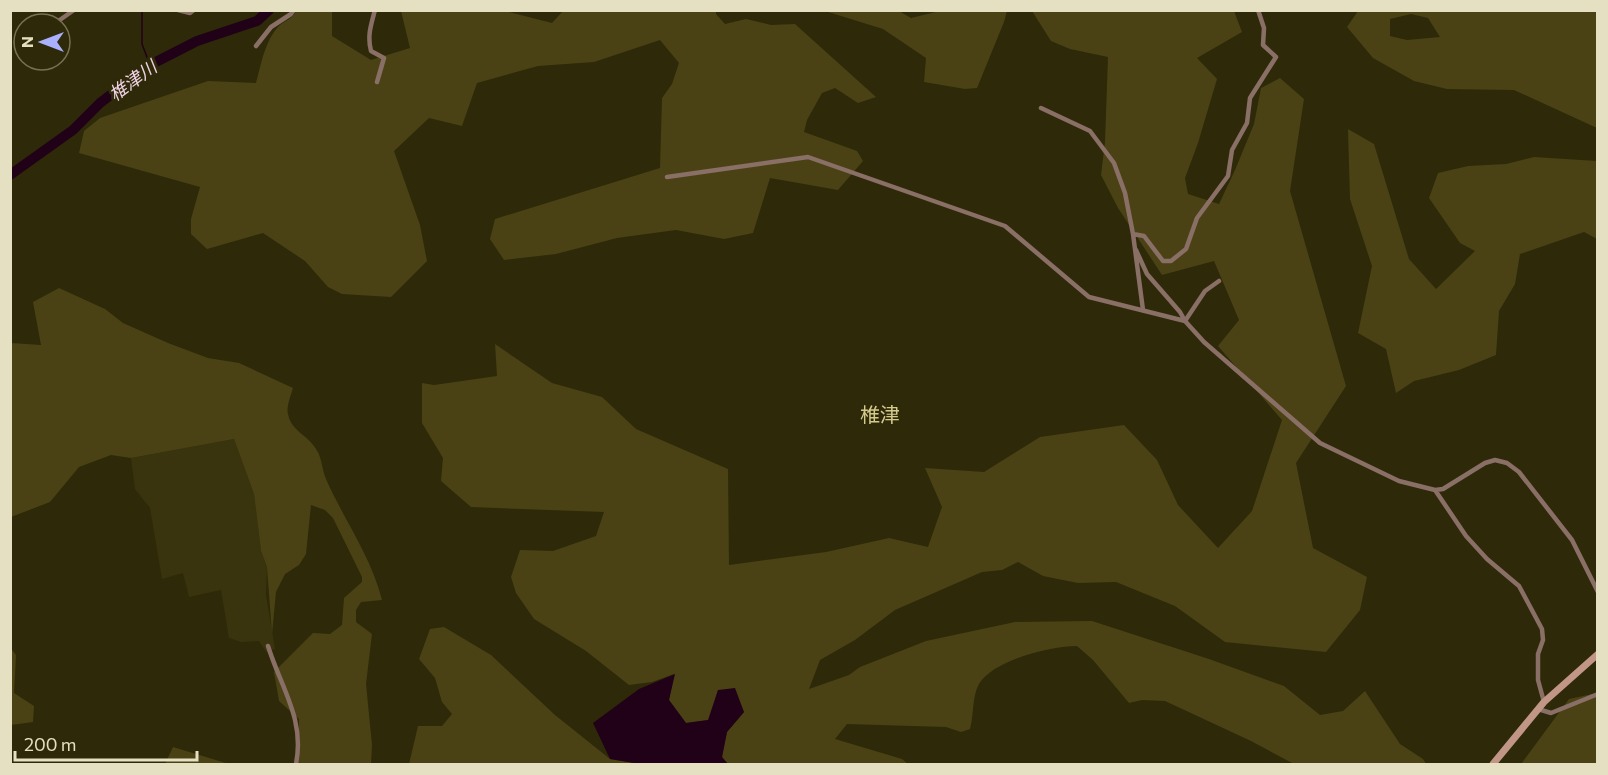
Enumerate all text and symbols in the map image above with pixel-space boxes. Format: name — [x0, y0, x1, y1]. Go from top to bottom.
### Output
north arrow — [12, 12, 72, 72]
text: N — [17, 36, 36, 48]
water label: 椎津川 — [104, 54, 162, 105]
district label: 椎津 — [860, 402, 900, 426]
scale bar — [15, 724, 196, 762]
text: 200 m — [24, 733, 77, 755]

